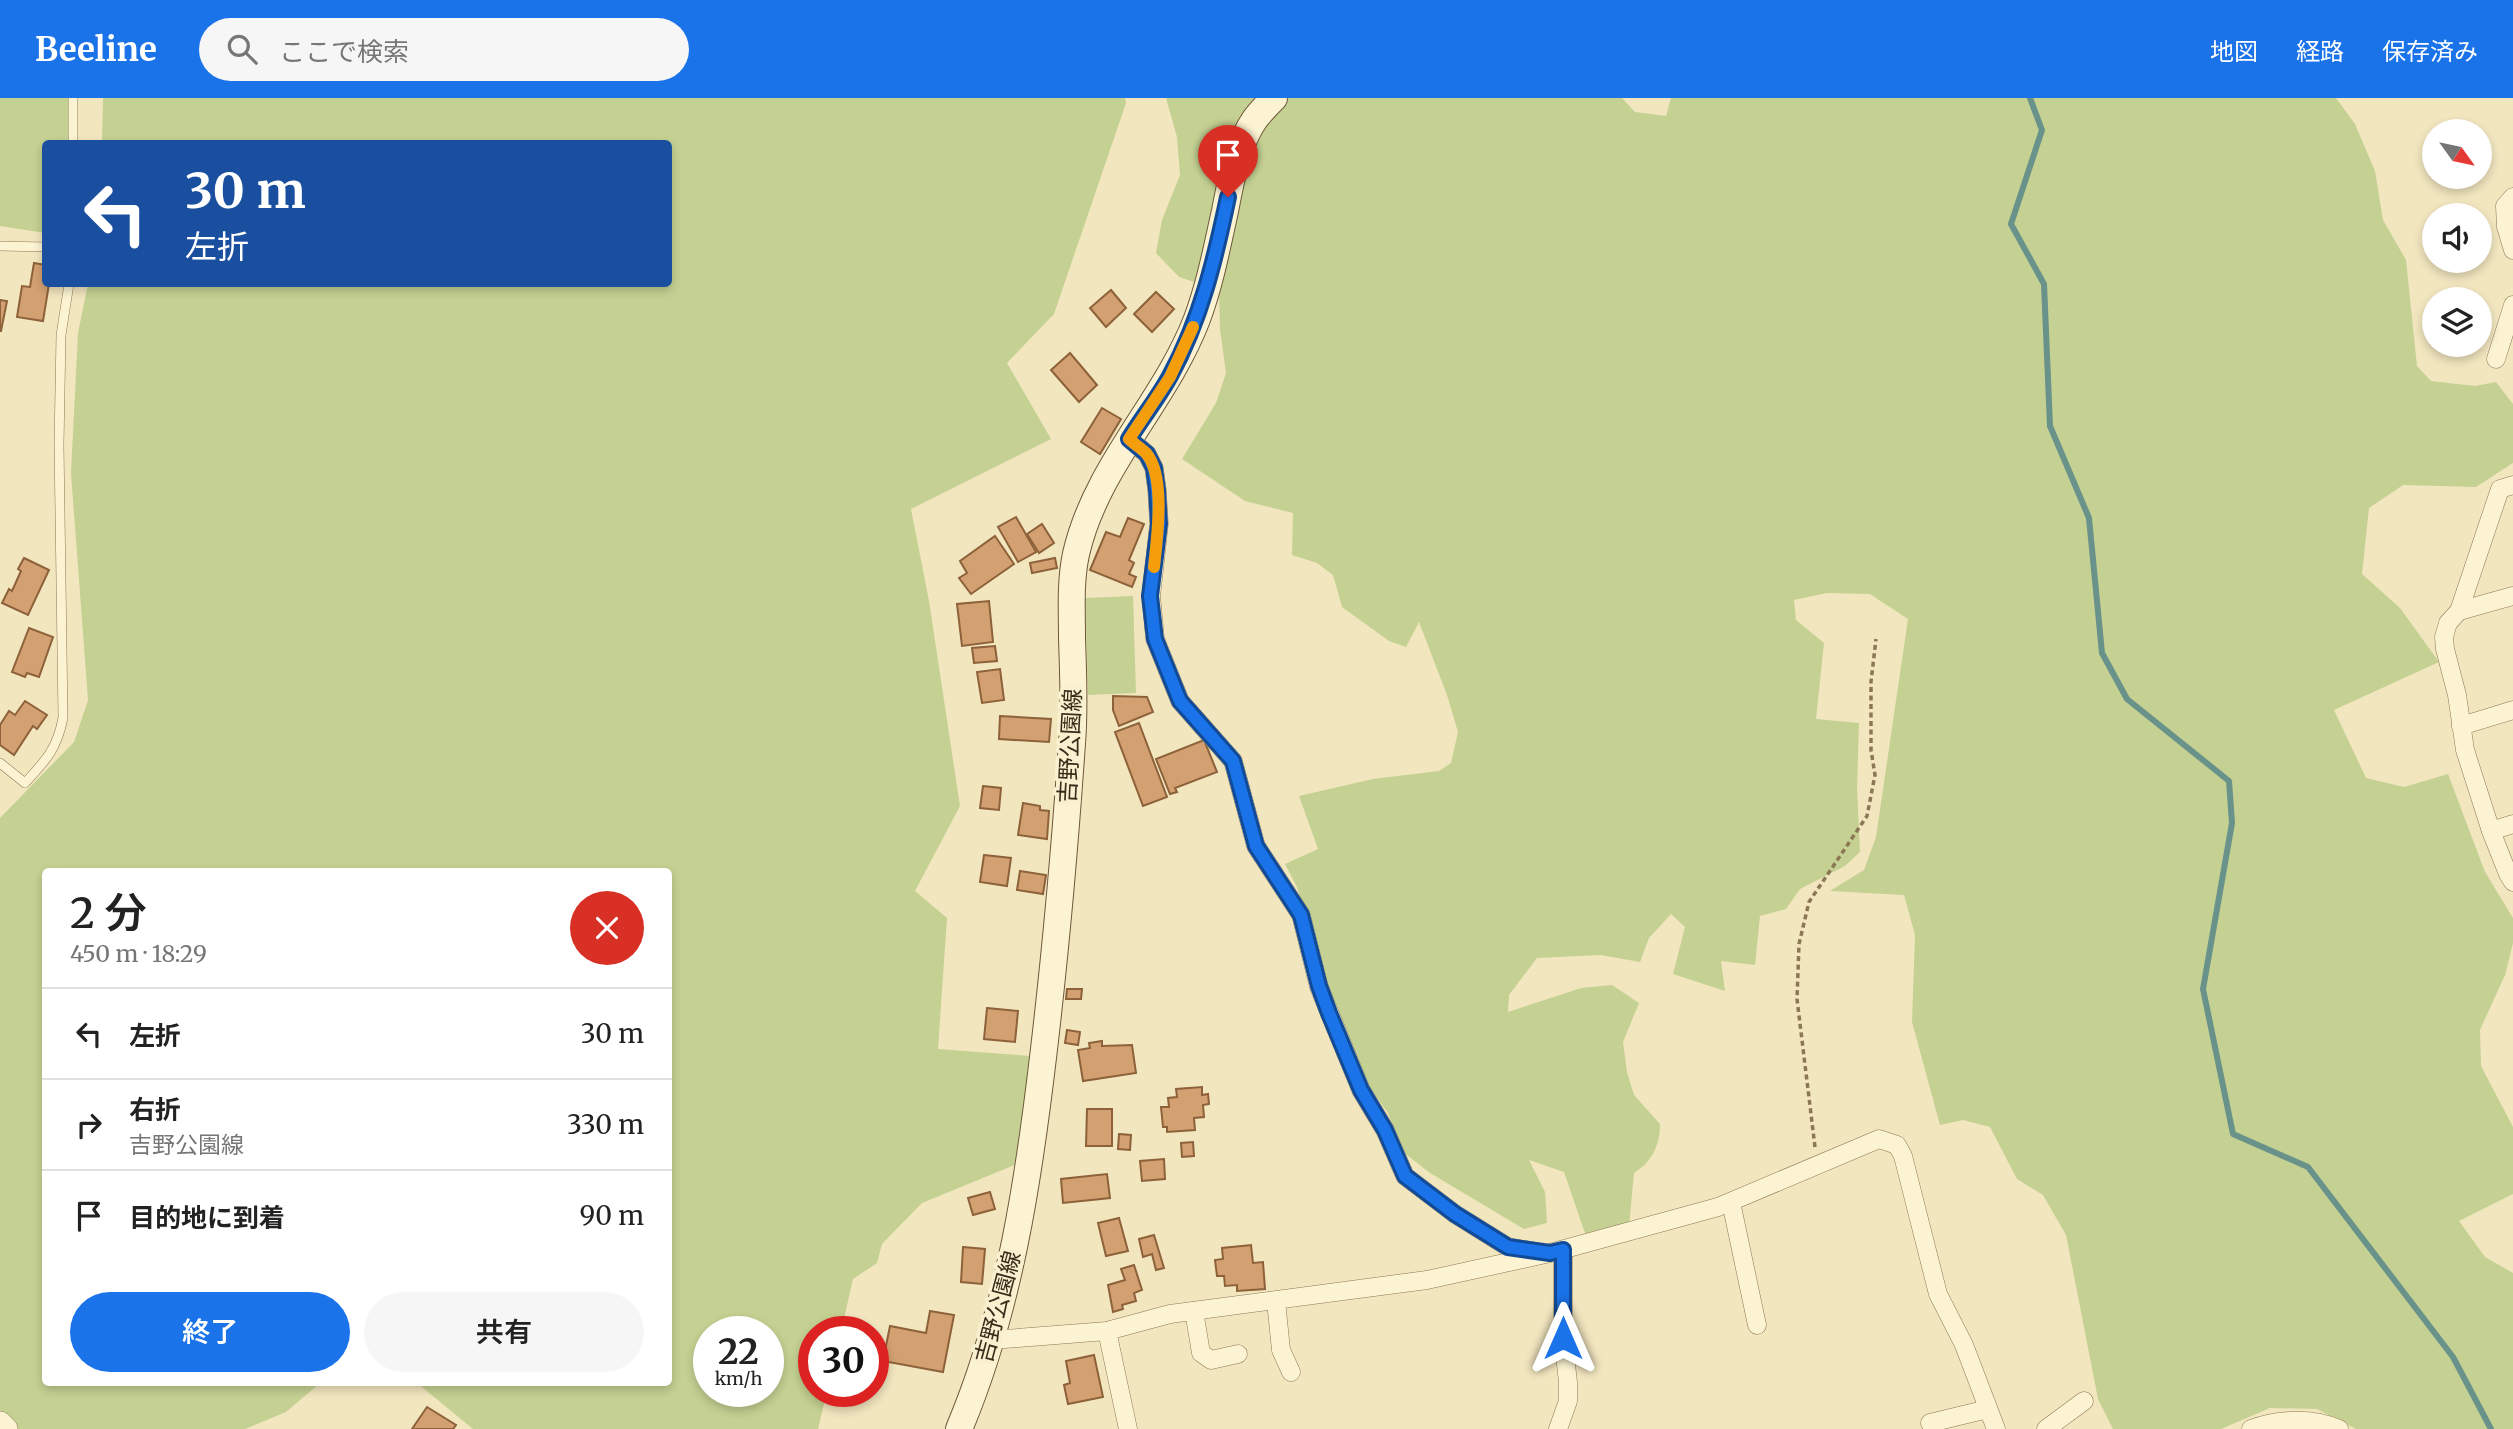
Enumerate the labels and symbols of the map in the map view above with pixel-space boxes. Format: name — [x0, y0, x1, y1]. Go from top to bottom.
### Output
north arrow — [2422, 119, 2492, 189]
pin — [1198, 125, 1258, 197]
street label: 吉野公園線 — [1052, 688, 1087, 804]
street label: 吉野公園線 — [969, 1248, 1026, 1366]
position arrow — [1526, 1301, 1600, 1375]
speed limit sign: 30 — [798, 1316, 889, 1407]

